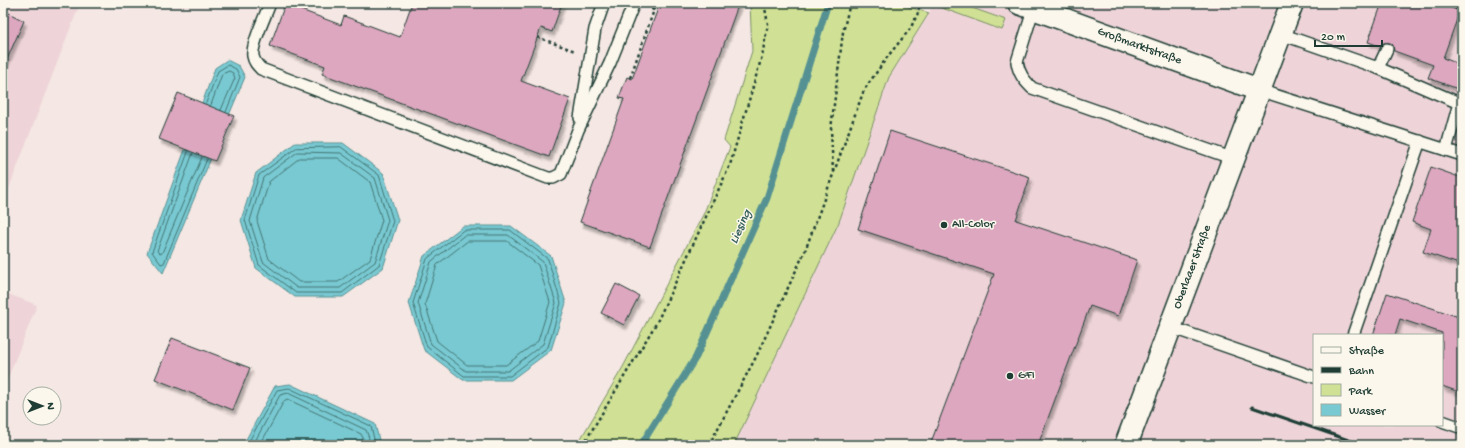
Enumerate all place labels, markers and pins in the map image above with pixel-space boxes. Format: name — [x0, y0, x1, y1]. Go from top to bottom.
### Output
place label: All-Color — [952, 218, 996, 232]
marker: All-Color — [939, 220, 949, 230]
place label: GFI — [1018, 369, 1035, 383]
marker: GFI — [1005, 371, 1015, 381]

